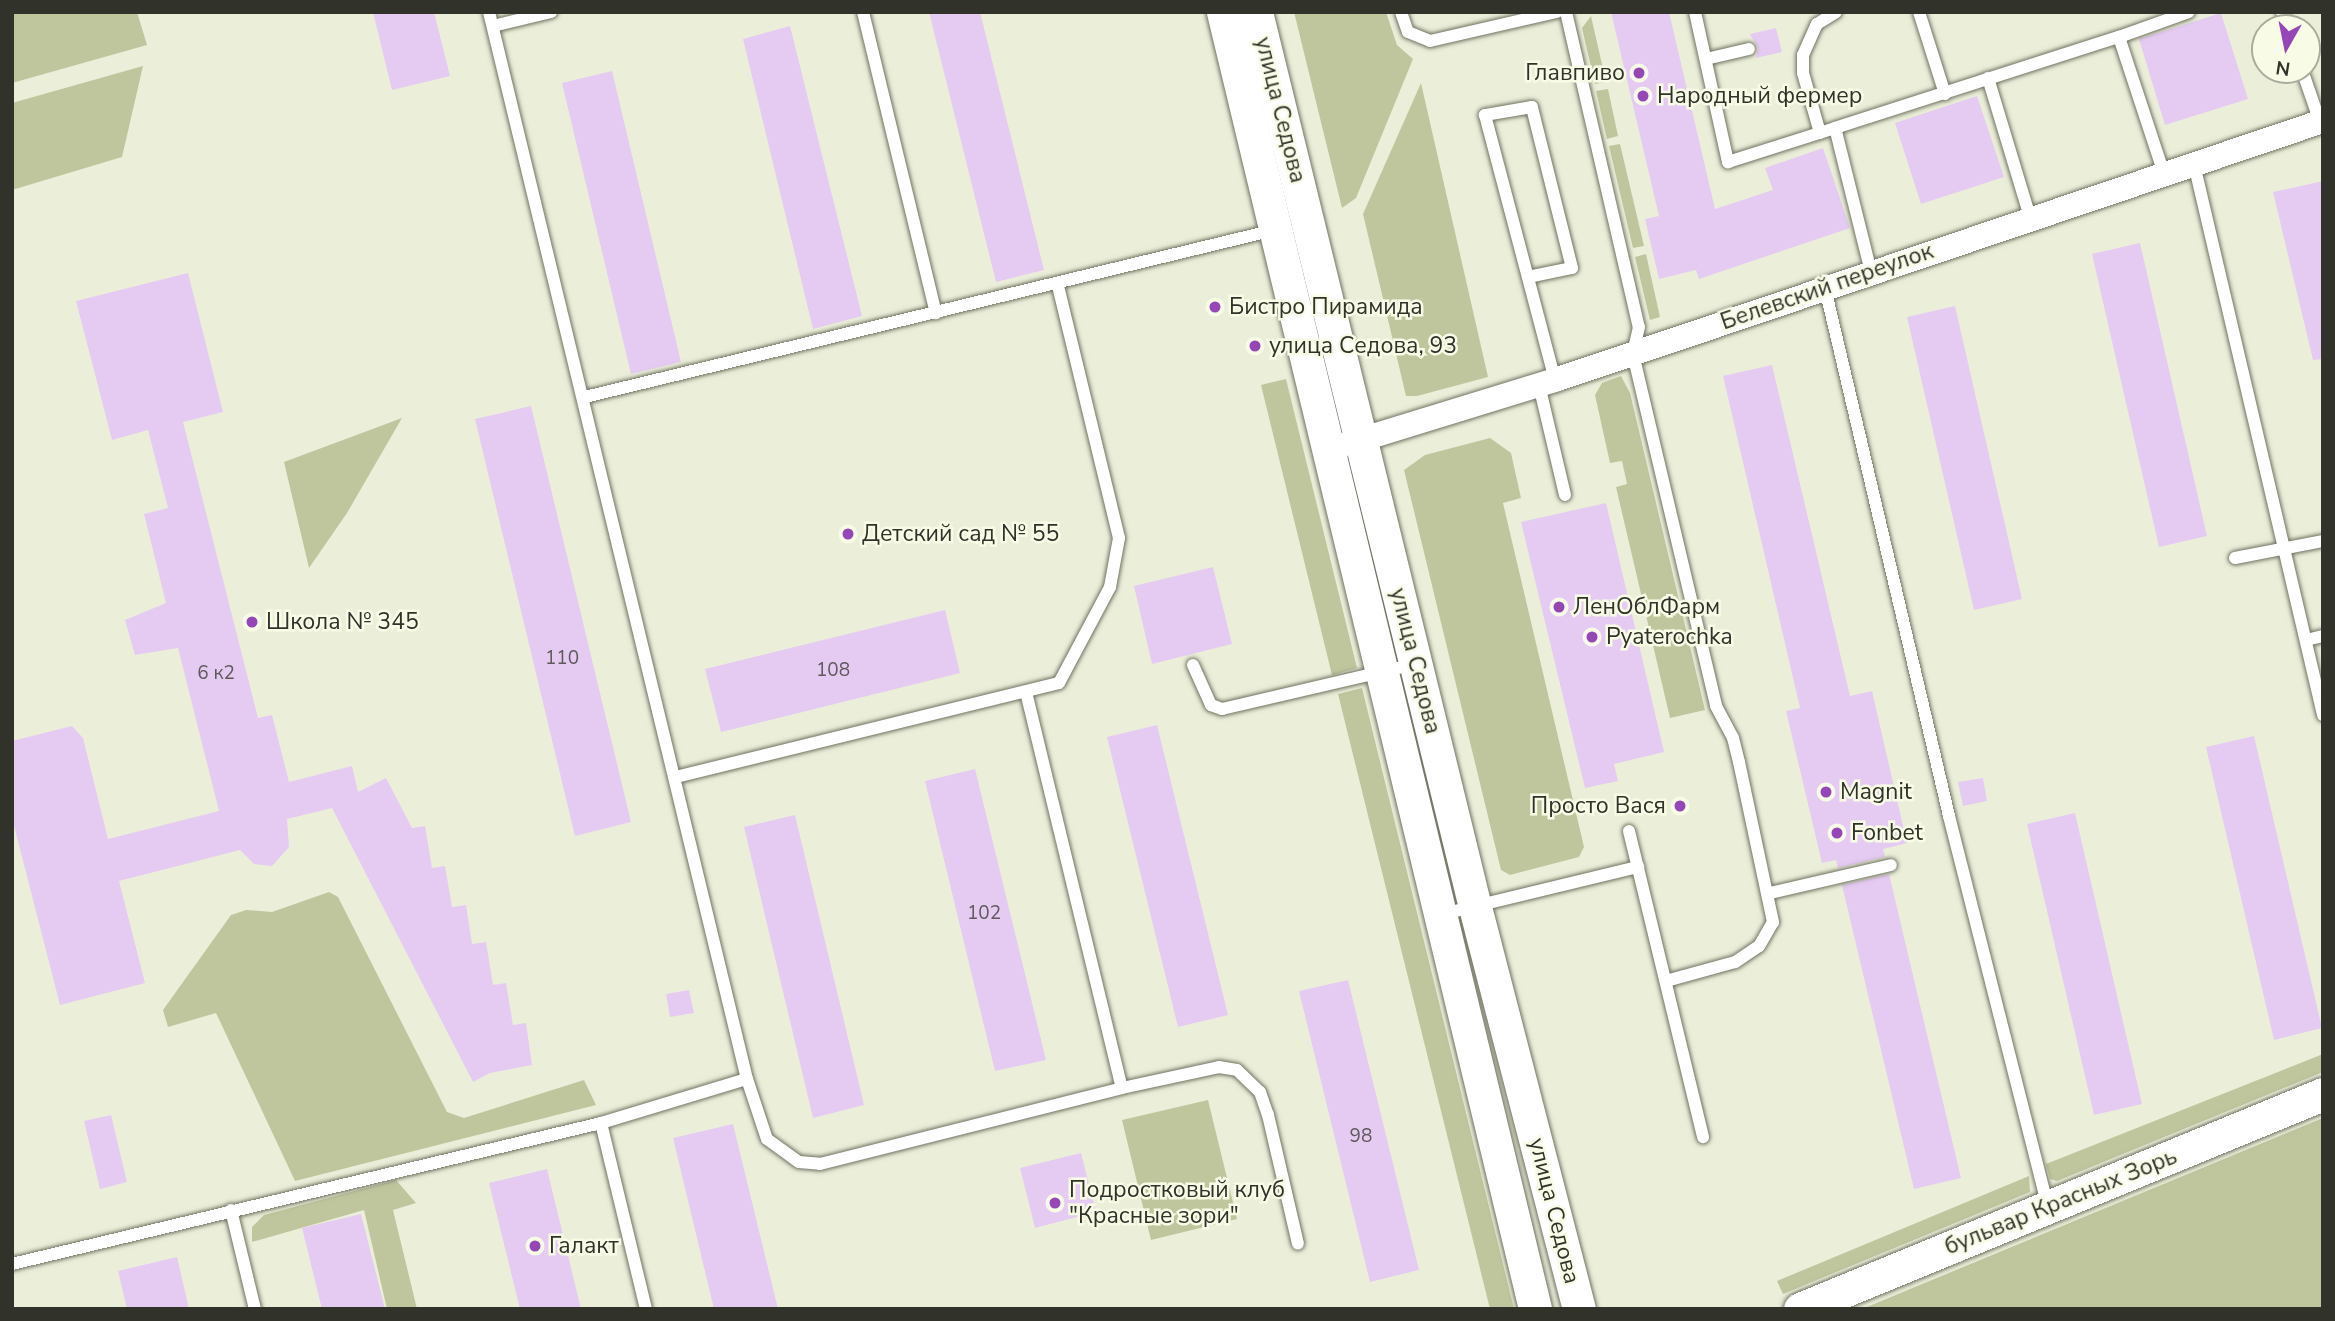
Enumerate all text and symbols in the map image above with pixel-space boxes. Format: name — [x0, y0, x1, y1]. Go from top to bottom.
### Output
north arrow — [2251, 14, 2321, 84]
street label: улица Седова — [1249, 34, 1311, 186]
text: N — [2274, 54, 2292, 82]
place label: Главпиво — [1525, 59, 1625, 87]
marker: Главпиво — [1631, 65, 1647, 81]
place label: Народный фермер — [1657, 82, 1862, 110]
marker: Народный фермер — [1635, 88, 1651, 104]
street label: Белевский переулок — [1717, 238, 1937, 336]
place label: Бистро Пирамида — [1229, 293, 1423, 321]
marker: Бистро Пирамида — [1207, 299, 1223, 315]
place label: улица Седова, 93 — [1269, 332, 1457, 360]
marker: улица Седова, 93 — [1247, 338, 1263, 354]
place label: Детский сад № 55 — [862, 520, 1059, 548]
marker: Детский сад № 55 — [840, 526, 856, 542]
street label: улица Седова — [1384, 585, 1446, 737]
place label: ЛенОблФарм — [1573, 593, 1720, 621]
marker: ЛенОблФарм — [1551, 599, 1567, 615]
place label: Школа № 345 — [266, 608, 419, 636]
marker: Школа № 345 — [244, 614, 260, 630]
place label: Pyaterochka — [1606, 623, 1733, 651]
marker: Pyaterochka — [1584, 629, 1600, 645]
house number: 110 — [545, 648, 579, 670]
house number: 108 — [816, 660, 850, 682]
house number: 6 к2 — [197, 663, 235, 685]
place label: Magnit — [1840, 778, 1912, 806]
marker: Magnit — [1818, 784, 1834, 800]
place label: Просто Вася — [1531, 792, 1666, 820]
marker: Просто Вася — [1672, 798, 1688, 814]
place label: Fonbet — [1851, 819, 1923, 847]
marker: Fonbet — [1829, 825, 1845, 841]
house number: 102 — [967, 903, 1001, 925]
house number: 98 — [1350, 1126, 1372, 1148]
street label: улица Седова — [1523, 1135, 1585, 1287]
street label: бульвар Красных Зорь — [1941, 1143, 2181, 1261]
place label: Подростковый клуб "Красные зори" — [1069, 1176, 1285, 1230]
marker: Подростковый клуб "Красные зори" — [1047, 1195, 1063, 1211]
place label: Галакт — [549, 1232, 619, 1260]
marker: Галакт — [527, 1238, 543, 1254]

